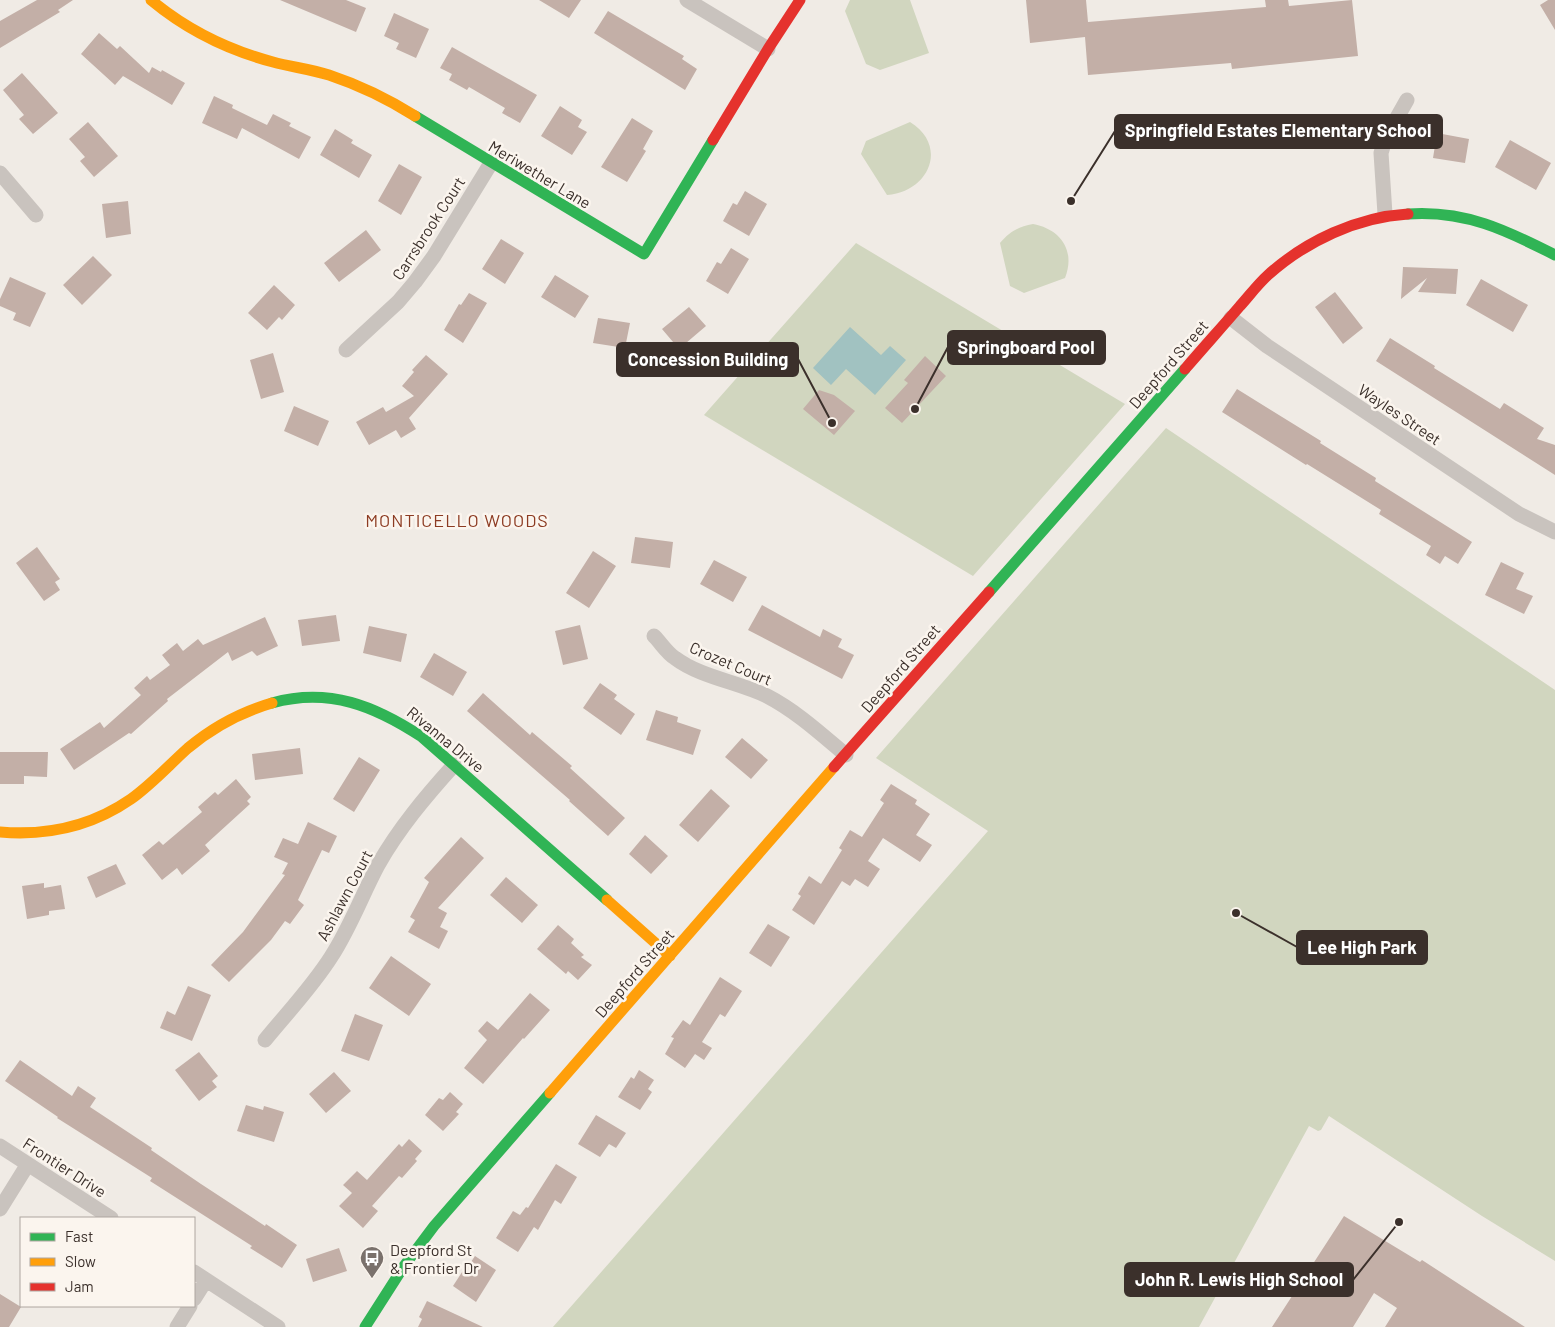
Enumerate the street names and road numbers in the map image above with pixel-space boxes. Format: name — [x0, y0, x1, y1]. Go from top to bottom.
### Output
street label: Meriwether Lane — [485, 136, 595, 212]
street label: Carrsbrook Court — [388, 173, 468, 283]
street label: Deepford Street — [1124, 316, 1212, 412]
street label: Wayles Street — [1355, 379, 1445, 449]
street label: Deepford Street — [856, 620, 944, 716]
street label: Crozet Court — [687, 637, 775, 689]
street label: Rivanna Drive — [404, 702, 488, 776]
street label: Ashlawn Court — [312, 846, 376, 944]
street label: Deepford Street — [590, 925, 678, 1021]
street label: Frontier Drive — [20, 1133, 110, 1201]

